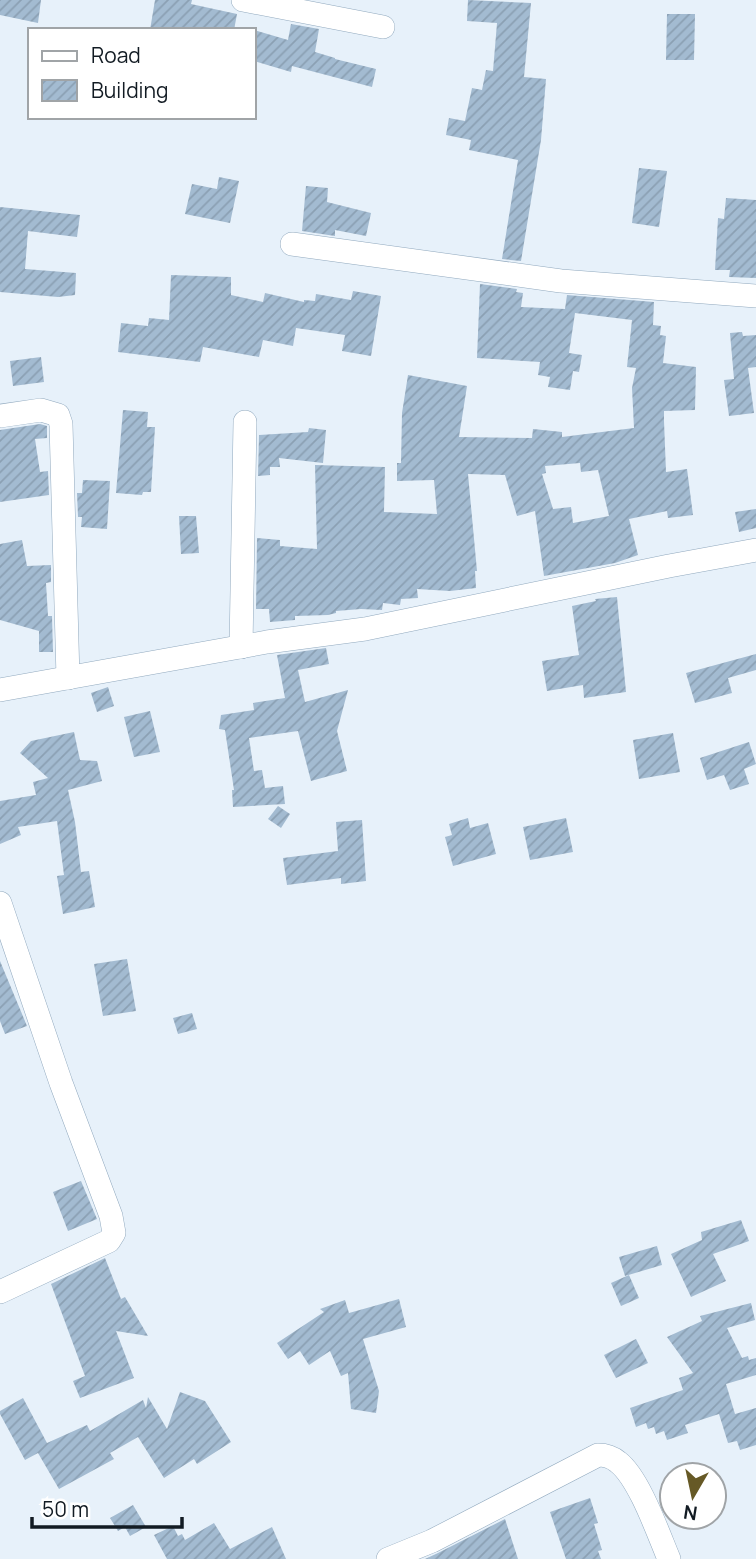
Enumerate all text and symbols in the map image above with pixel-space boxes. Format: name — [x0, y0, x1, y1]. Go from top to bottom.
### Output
legend — [28, 28, 256, 119]
text: Road — [91, 41, 141, 69]
text: Building — [91, 76, 168, 104]
north arrow — [658, 1461, 728, 1531]
scale bar — [32, 1486, 182, 1530]
text: 50 m — [42, 1495, 89, 1523]
text: N — [682, 1499, 699, 1527]

